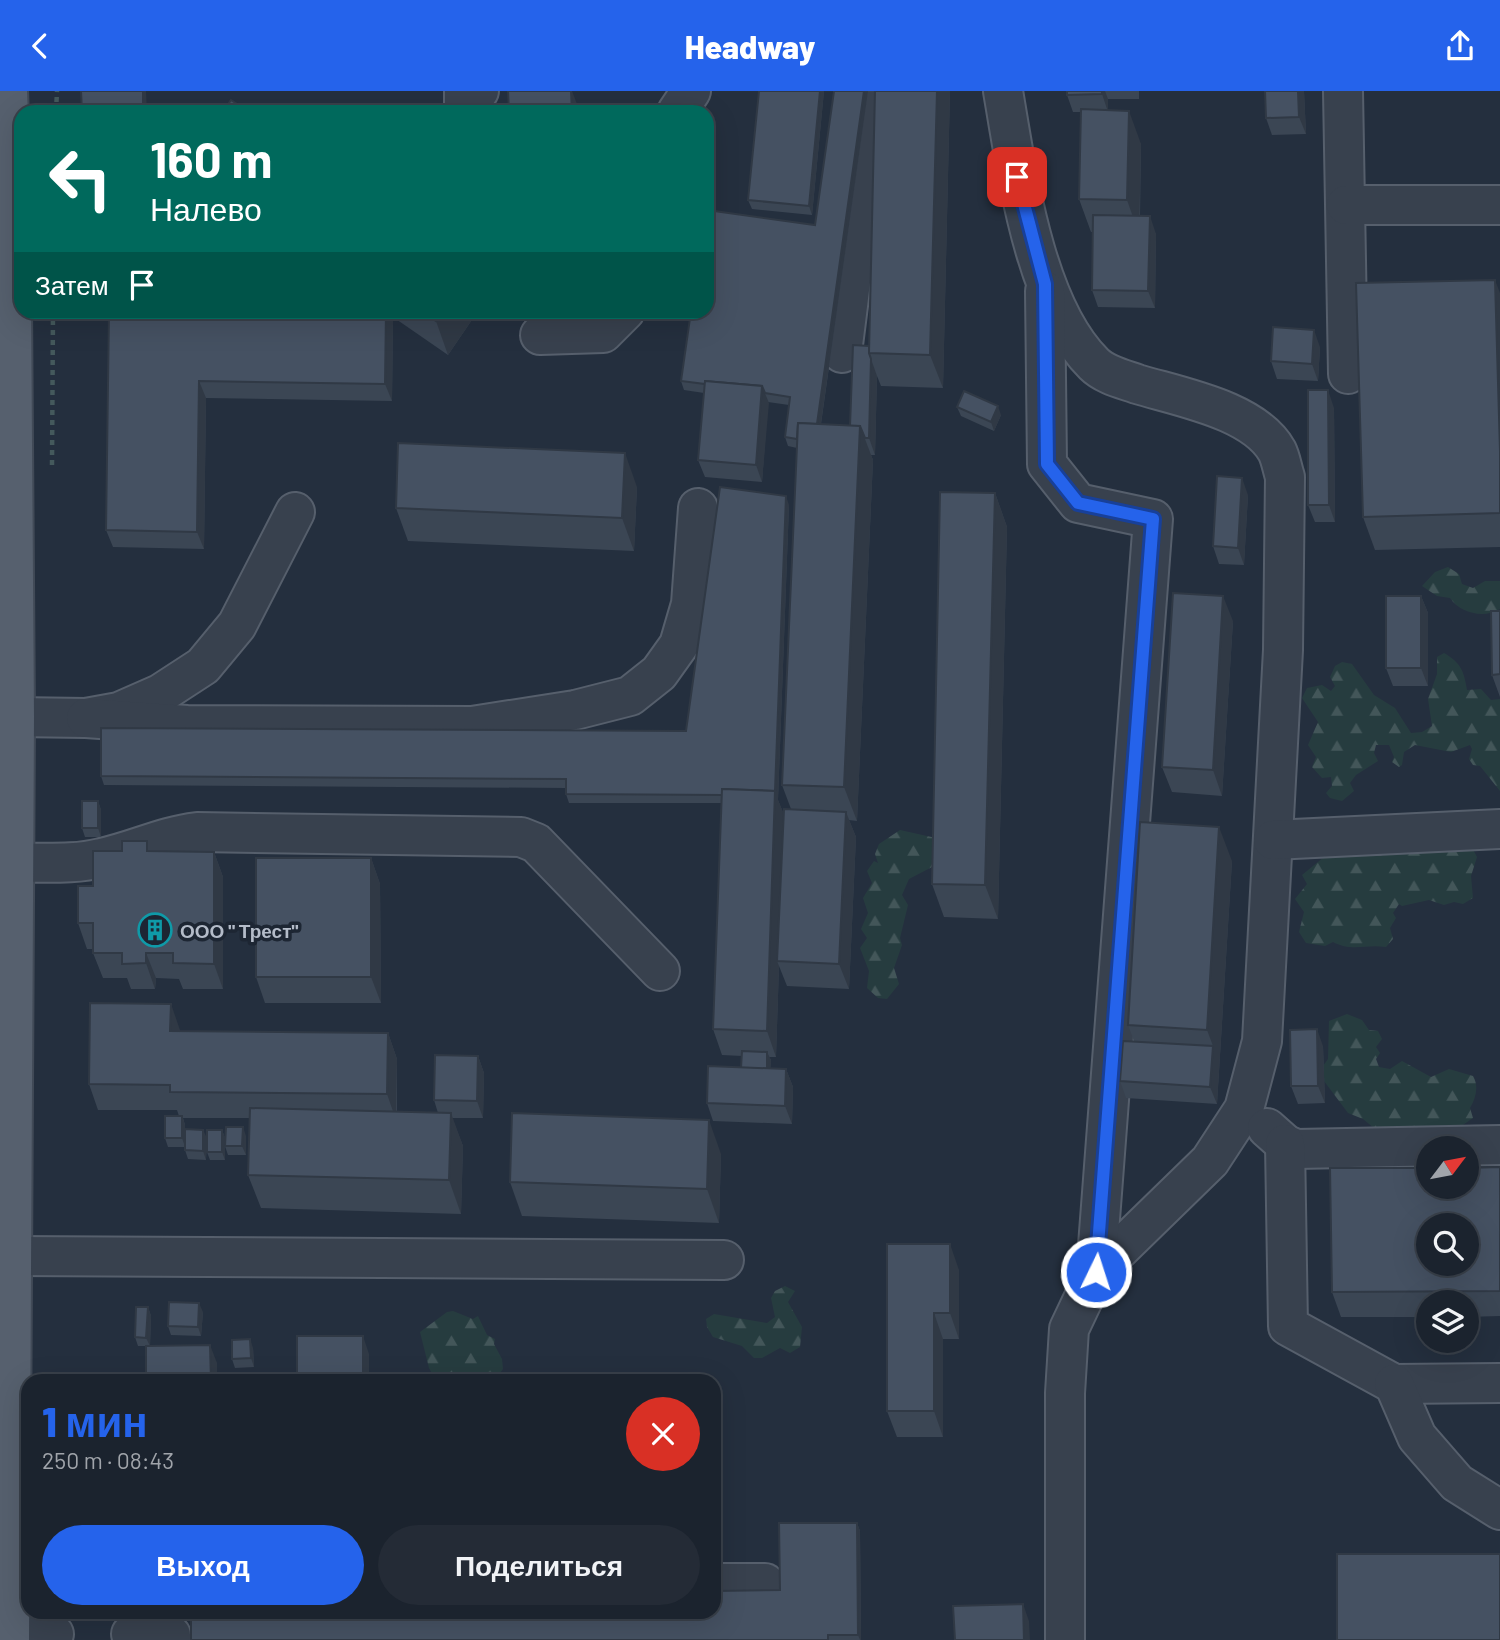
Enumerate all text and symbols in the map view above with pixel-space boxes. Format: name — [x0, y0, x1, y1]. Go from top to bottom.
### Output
icon: back — [21, 27, 59, 65]
text: Headway — [685, 27, 815, 65]
icon: share — [1441, 27, 1479, 65]
text: 160 m — [150, 129, 272, 188]
icon: left — [35, 133, 126, 224]
pin — [987, 147, 1047, 207]
icon: arrive — [998, 158, 1036, 196]
text: Налево — [150, 189, 262, 227]
icon: arrive — [123, 266, 161, 304]
text: Затем — [35, 269, 109, 300]
building icon: ООО " Трест" — [136, 911, 174, 949]
place label: ООО " Трест" — [180, 919, 298, 942]
north arrow — [1416, 1136, 1479, 1199]
map controls — [1416, 1136, 1479, 1353]
button: search — [1416, 1213, 1479, 1276]
position arrow — [1059, 1235, 1133, 1309]
button: layers — [1416, 1290, 1479, 1353]
text: 1 мин — [42, 1395, 148, 1445]
button: close — [626, 1397, 700, 1471]
text: 250 m · 08:43 — [42, 1446, 174, 1474]
button: Выход — [42, 1525, 364, 1605]
button: Поделиться — [378, 1525, 700, 1605]

